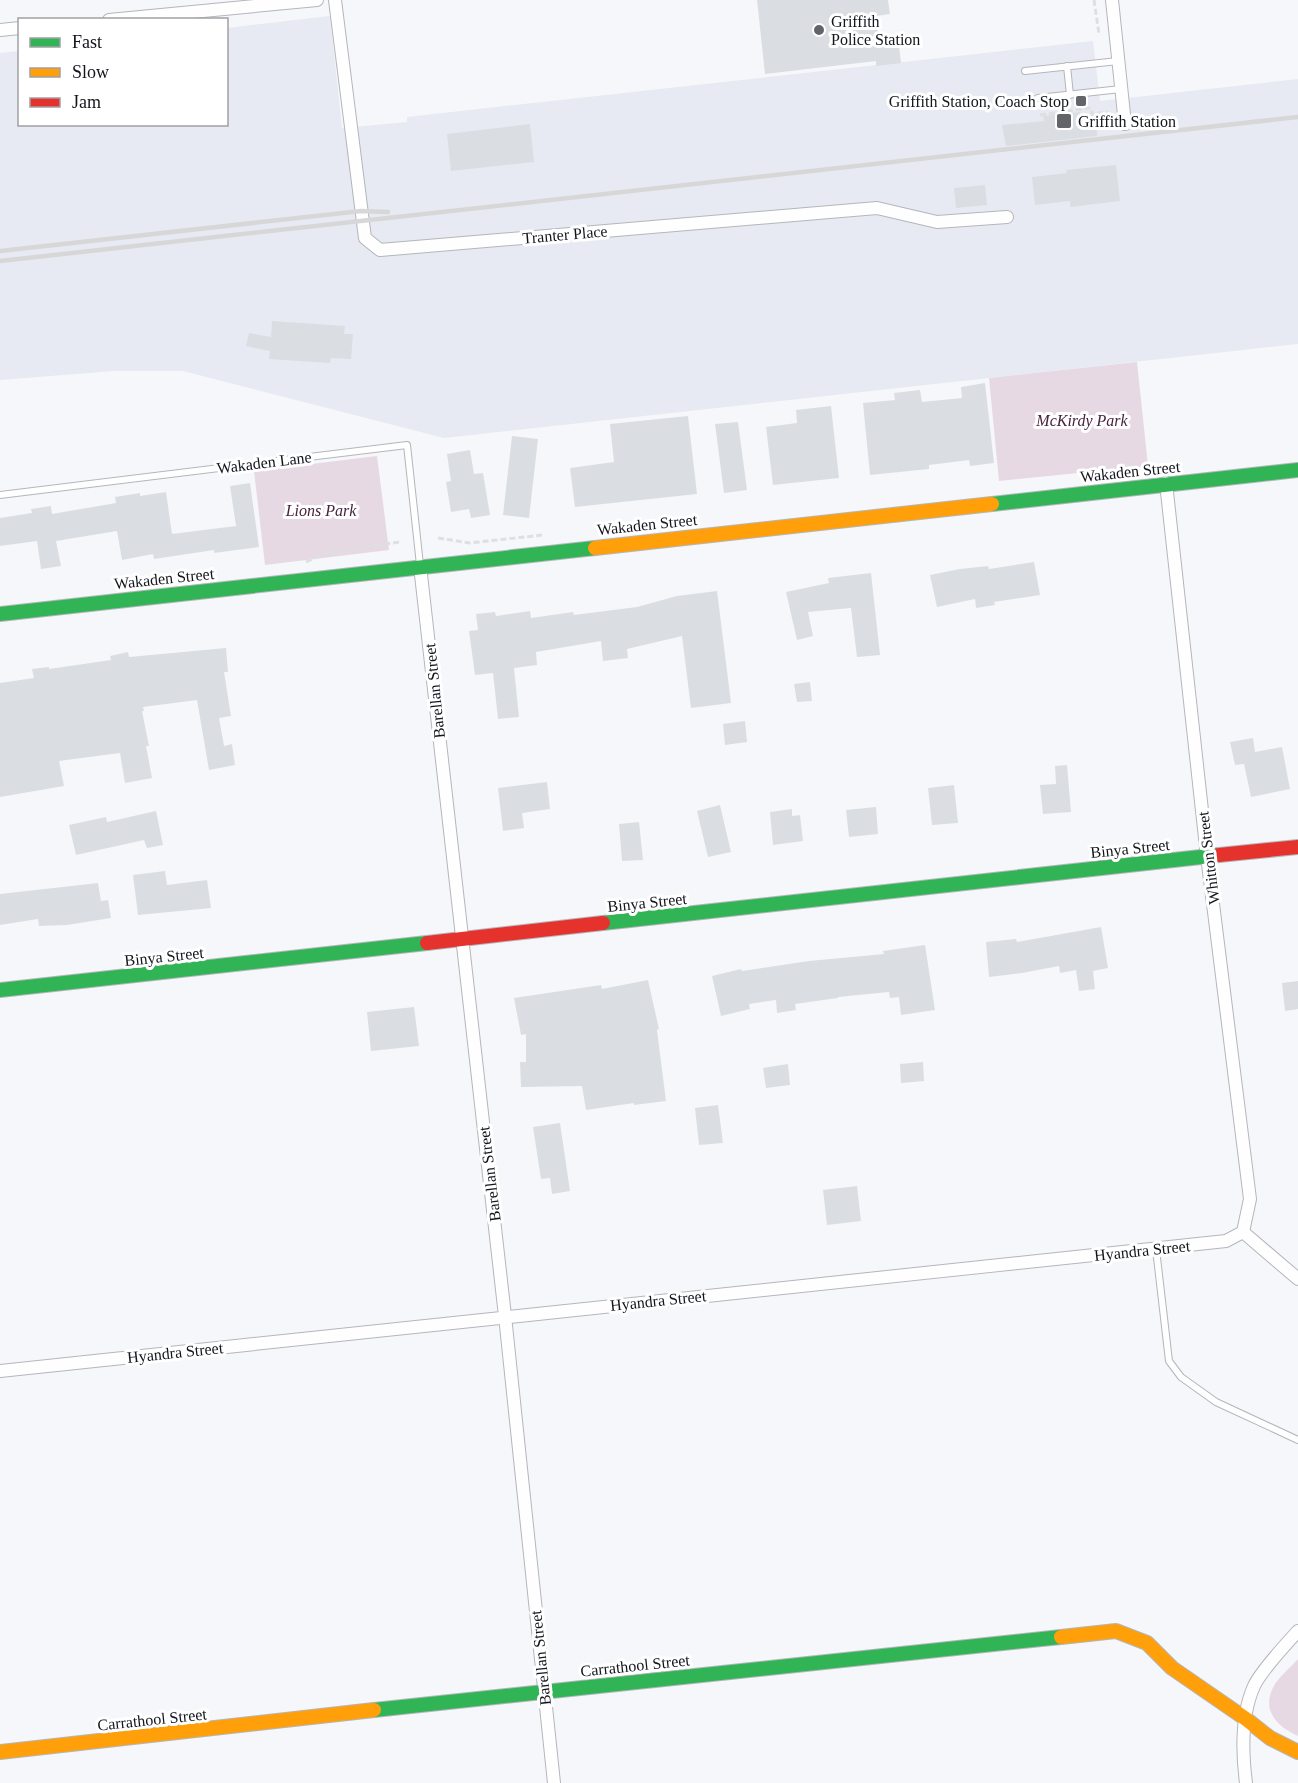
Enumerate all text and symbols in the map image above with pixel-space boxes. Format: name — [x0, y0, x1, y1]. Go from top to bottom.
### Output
place label: Griffith Police Station — [831, 13, 920, 48]
legend — [18, 18, 228, 126]
marker: Griffith Police Station — [812, 23, 826, 37]
text: Fast — [72, 32, 102, 52]
text: Slow — [72, 62, 109, 82]
text: Jam — [72, 92, 101, 112]
place label: Griffith Station, Coach Stop — [889, 93, 1069, 111]
marker: Griffith Station, Coach Stop — [1074, 94, 1088, 108]
marker: Griffith Station — [1055, 112, 1073, 130]
place label: Griffith Station — [1078, 113, 1176, 130]
street label: Tranter Place — [522, 222, 608, 247]
park label: McKirdy Park — [1035, 412, 1129, 430]
street label: Wakaden Lane — [216, 448, 312, 477]
street label: Wakaden Street — [1079, 458, 1181, 485]
park label: Lions Park — [285, 502, 357, 519]
street label: Wakaden Street — [596, 511, 698, 538]
street label: Wakaden Street — [113, 565, 215, 592]
street label: Barellan Street — [421, 642, 448, 739]
street label: Whitton Street — [1194, 810, 1223, 906]
street label: Binya Street — [1090, 836, 1171, 862]
street label: Binya Street — [607, 890, 688, 916]
street label: Binya Street — [124, 944, 205, 970]
street label: Barellan Street — [475, 1125, 504, 1222]
street label: Hyandra Street — [1093, 1237, 1192, 1265]
street label: Hyandra Street — [609, 1287, 708, 1315]
street label: Hyandra Street — [126, 1339, 225, 1367]
street label: Barellan Street — [527, 1609, 554, 1706]
street label: Carrathool Street — [580, 1651, 691, 1680]
street label: Carrathool Street — [97, 1705, 208, 1734]

